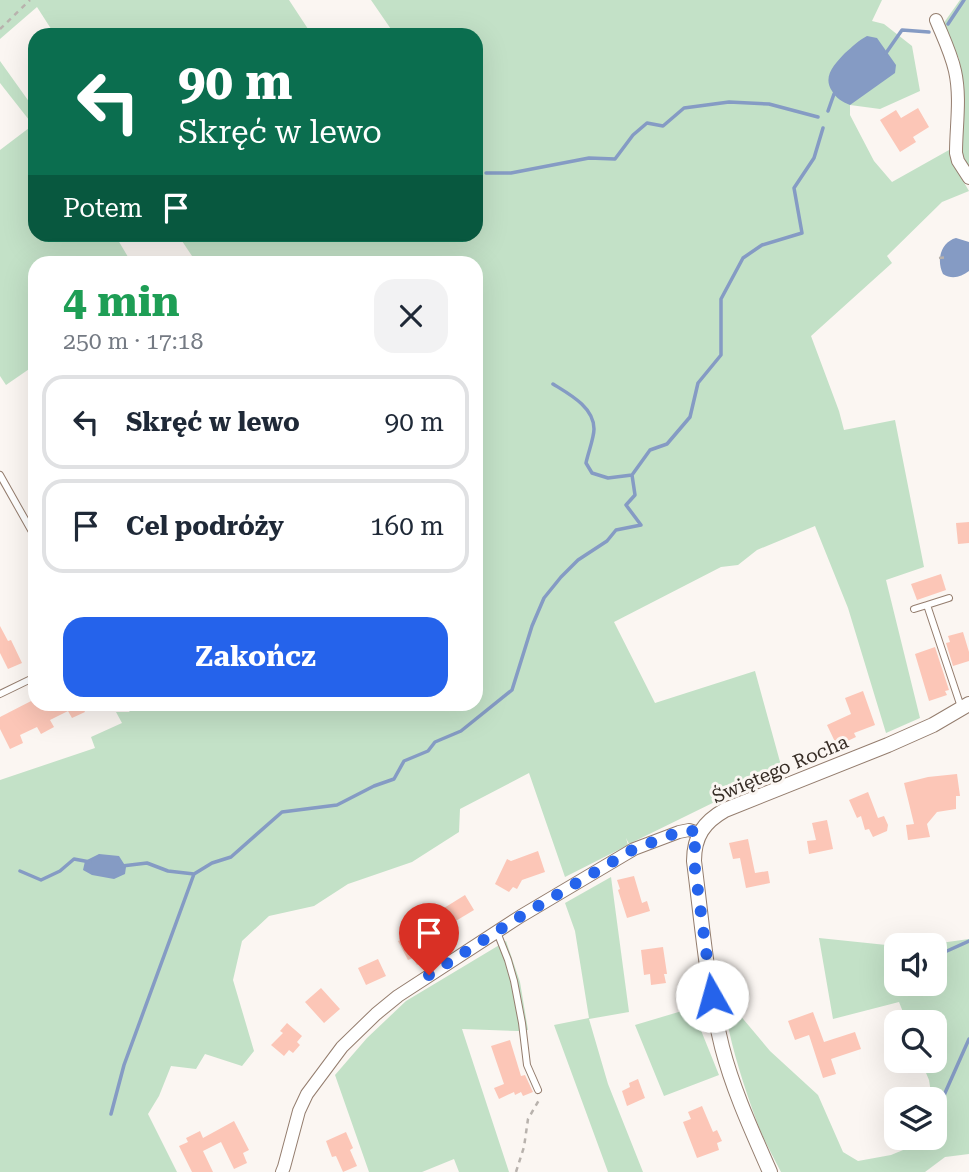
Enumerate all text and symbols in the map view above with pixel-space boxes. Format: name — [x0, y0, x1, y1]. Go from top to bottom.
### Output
text: 90 m — [178, 54, 293, 111]
icon: left — [63, 56, 154, 147]
text: Skręć w lewo — [178, 113, 382, 151]
icon: arrive — [157, 189, 195, 227]
text: Potem — [63, 193, 143, 223]
text: 4 min — [63, 277, 180, 326]
button: close — [374, 279, 448, 353]
text: 250 m · 17:18 — [63, 328, 203, 355]
icon: left — [67, 403, 105, 441]
text: Skręć w lewo — [126, 407, 300, 437]
text: 90 m — [385, 407, 444, 437]
icon: arrive — [67, 507, 105, 545]
text: Cel podróży — [126, 511, 284, 541]
text: 160 m — [370, 511, 444, 541]
button: Zakończ — [63, 617, 448, 697]
street label: Świętego Rocha — [708, 730, 852, 808]
pin — [399, 903, 459, 975]
icon: arrive — [410, 914, 448, 952]
map controls — [884, 933, 947, 1150]
button: sound — [884, 933, 947, 996]
position arrow — [675, 959, 749, 1033]
button: search — [884, 1010, 947, 1073]
button: layers — [884, 1087, 947, 1150]

